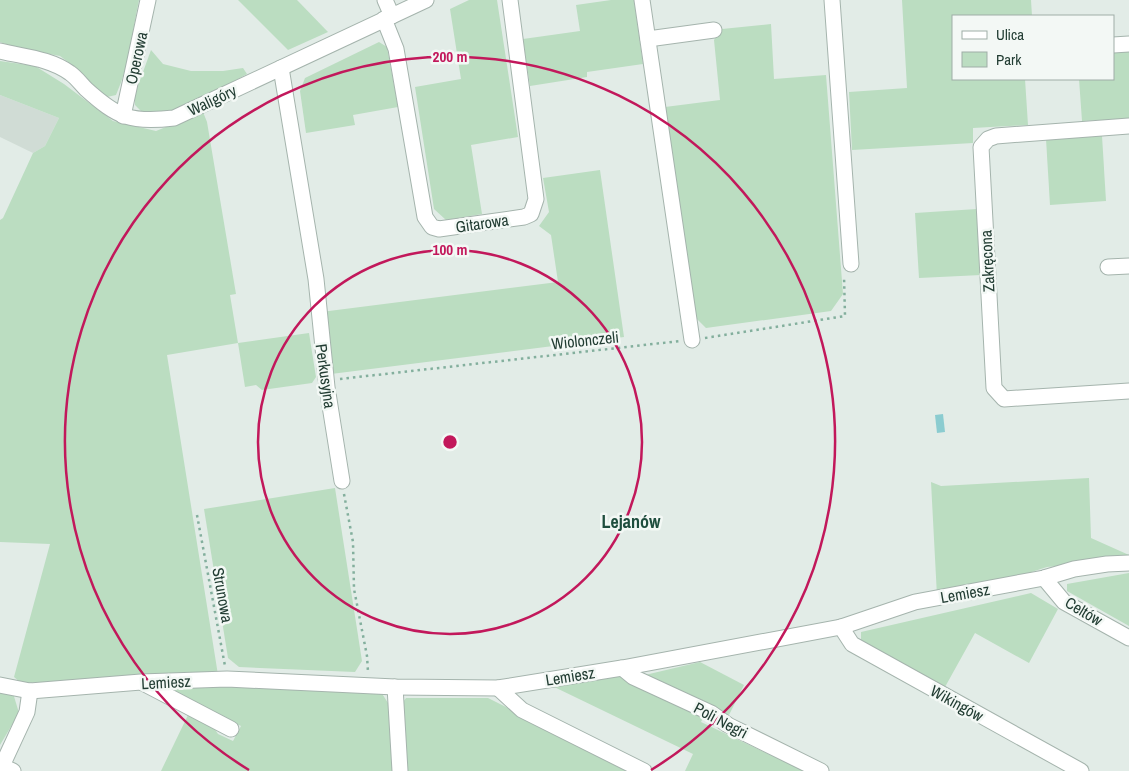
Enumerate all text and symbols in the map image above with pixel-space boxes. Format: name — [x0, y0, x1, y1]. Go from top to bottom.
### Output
legend — [952, 15, 1114, 80]
text: Ulica — [996, 24, 1024, 45]
street label: Operowa — [120, 29, 152, 86]
text: 200 m — [433, 46, 467, 67]
text: Park — [996, 49, 1022, 70]
street label: Waligóry — [184, 79, 240, 121]
street label: Gitarowa — [454, 208, 511, 238]
street label: Zakręcona — [974, 229, 1000, 293]
text: 100 m — [433, 239, 467, 260]
street label: Wiolonczeli — [550, 326, 620, 354]
street label: Perkusyjna — [311, 342, 342, 410]
centre of rings — [441, 433, 459, 451]
district label: Lejanów — [601, 509, 661, 534]
street label: Strunowa — [207, 566, 239, 625]
street label: Lemiesz — [939, 578, 992, 608]
street label: Celtów — [1061, 591, 1107, 631]
street label: Lemiesz — [544, 661, 597, 691]
street label: Lemiesz — [141, 670, 192, 694]
street label: Wikingów — [926, 679, 988, 727]
street label: Poli Negri — [690, 697, 752, 743]

